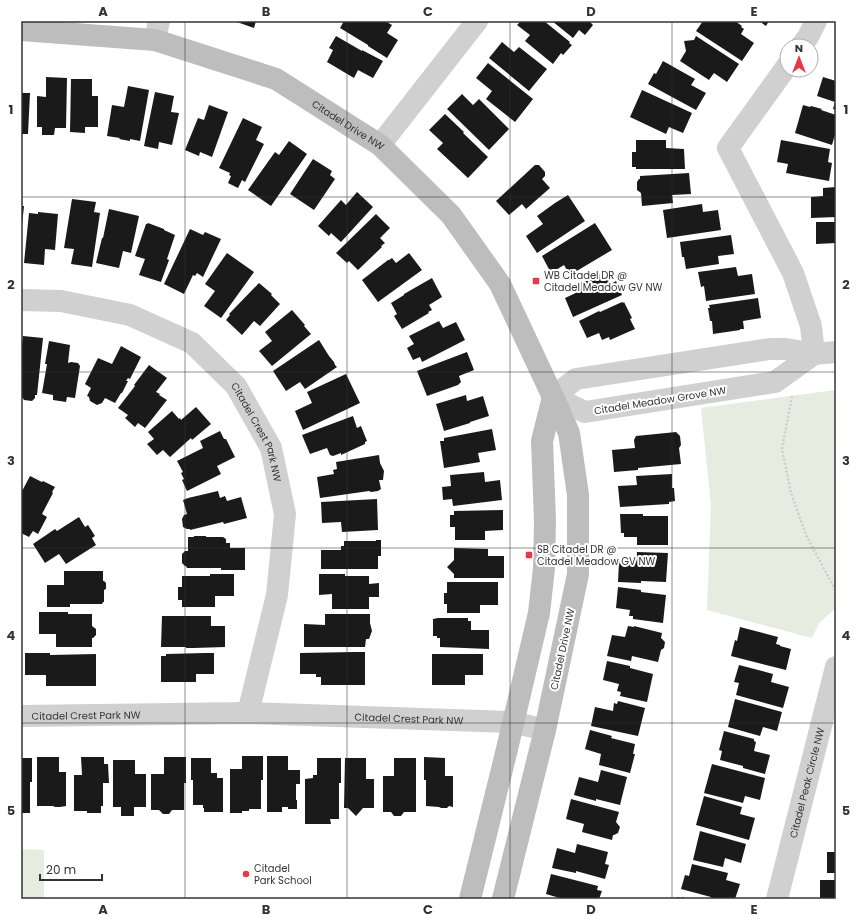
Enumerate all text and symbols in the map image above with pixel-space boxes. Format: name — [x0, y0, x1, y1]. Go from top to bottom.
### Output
text: A — [98, 2, 108, 21]
text: B — [262, 2, 271, 21]
text: C — [423, 2, 433, 21]
text: D — [586, 2, 596, 21]
text: E — [750, 2, 758, 21]
north arrow — [779, 38, 819, 78]
text: N — [795, 40, 803, 56]
street label: Citadel Drive NW — [309, 97, 387, 154]
text: 1 — [9, 100, 13, 119]
text: 1 — [844, 100, 848, 119]
place label: WB Citadel DR @ Citadel Meadow GV NW — [544, 268, 663, 295]
text: 2 — [7, 275, 15, 294]
text: 2 — [842, 275, 850, 294]
marker: WB Citadel DR @ Citadel Meadow GV NW — [531, 276, 541, 286]
street label: Citadel Crest Park NW — [227, 380, 285, 483]
street label: Citadel Meadow Grove NW — [593, 383, 727, 418]
text: 3 — [7, 451, 15, 470]
text: 3 — [842, 451, 850, 470]
place label: SB Citadel DR @ Citadel Meadow GV NW — [537, 542, 656, 569]
marker: SB Citadel DR @ Citadel Meadow GV NW — [524, 550, 534, 560]
street label: Citadel Drive NW — [547, 607, 579, 691]
text: 4 — [7, 626, 16, 645]
text: 4 — [842, 626, 851, 645]
street label: Citadel Crest Park NW — [31, 707, 141, 724]
street label: Citadel Crest Park NW — [354, 710, 464, 728]
street label: Citadel Peak Circle NW — [786, 726, 828, 840]
text: 5 — [7, 801, 15, 820]
text: 5 — [842, 801, 850, 820]
scale bar — [40, 856, 102, 882]
text: 20 m — [46, 861, 76, 878]
place label: Citadel Park School — [254, 861, 312, 888]
marker: Citadel Park School — [241, 869, 251, 879]
text: A — [98, 900, 108, 919]
text: B — [262, 900, 271, 919]
text: C — [423, 900, 433, 919]
text: D — [586, 900, 596, 919]
text: E — [750, 900, 758, 919]

